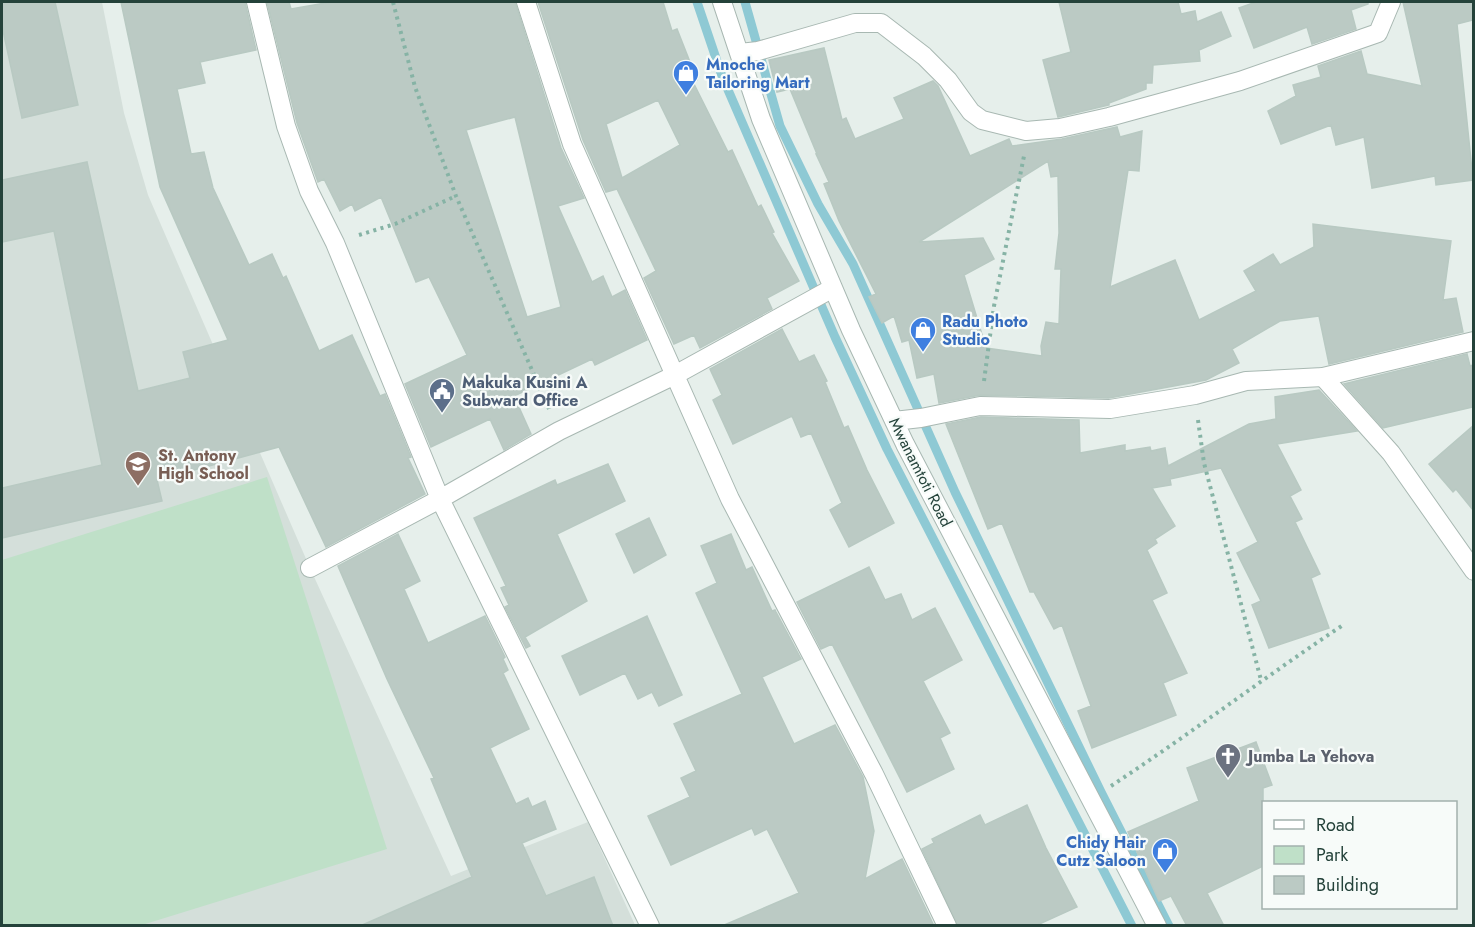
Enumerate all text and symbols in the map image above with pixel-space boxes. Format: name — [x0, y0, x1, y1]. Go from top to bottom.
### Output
place label: Mnoche Tailoring Mart — [706, 53, 810, 94]
shop icon: Mnoche Tailoring Mart — [671, 58, 701, 96]
place label: Radu Photo Studio — [942, 310, 1028, 351]
shop icon: Radu Photo Studio — [908, 315, 938, 353]
place label: Makuka Kusini A Subward Office — [462, 371, 588, 412]
public building icon: Makuka Kusini A Subward Office — [427, 376, 457, 414]
street label: Mwanamtoti Road — [883, 414, 958, 531]
place label: St. Antony High School — [158, 444, 249, 485]
school or university icon: St. Antony High School — [123, 449, 153, 487]
church icon: Jumba La Yehova — [1213, 741, 1243, 779]
place label: Jumba La Yehova — [1245, 745, 1374, 768]
legend — [1262, 801, 1457, 909]
text: Road — [1316, 812, 1355, 838]
place label: Chidy Hair Cutz Saloon — [1056, 831, 1146, 872]
shop icon: Chidy Hair Cutz Saloon — [1150, 836, 1180, 874]
text: Park — [1316, 842, 1348, 868]
text: Building — [1316, 872, 1379, 898]

